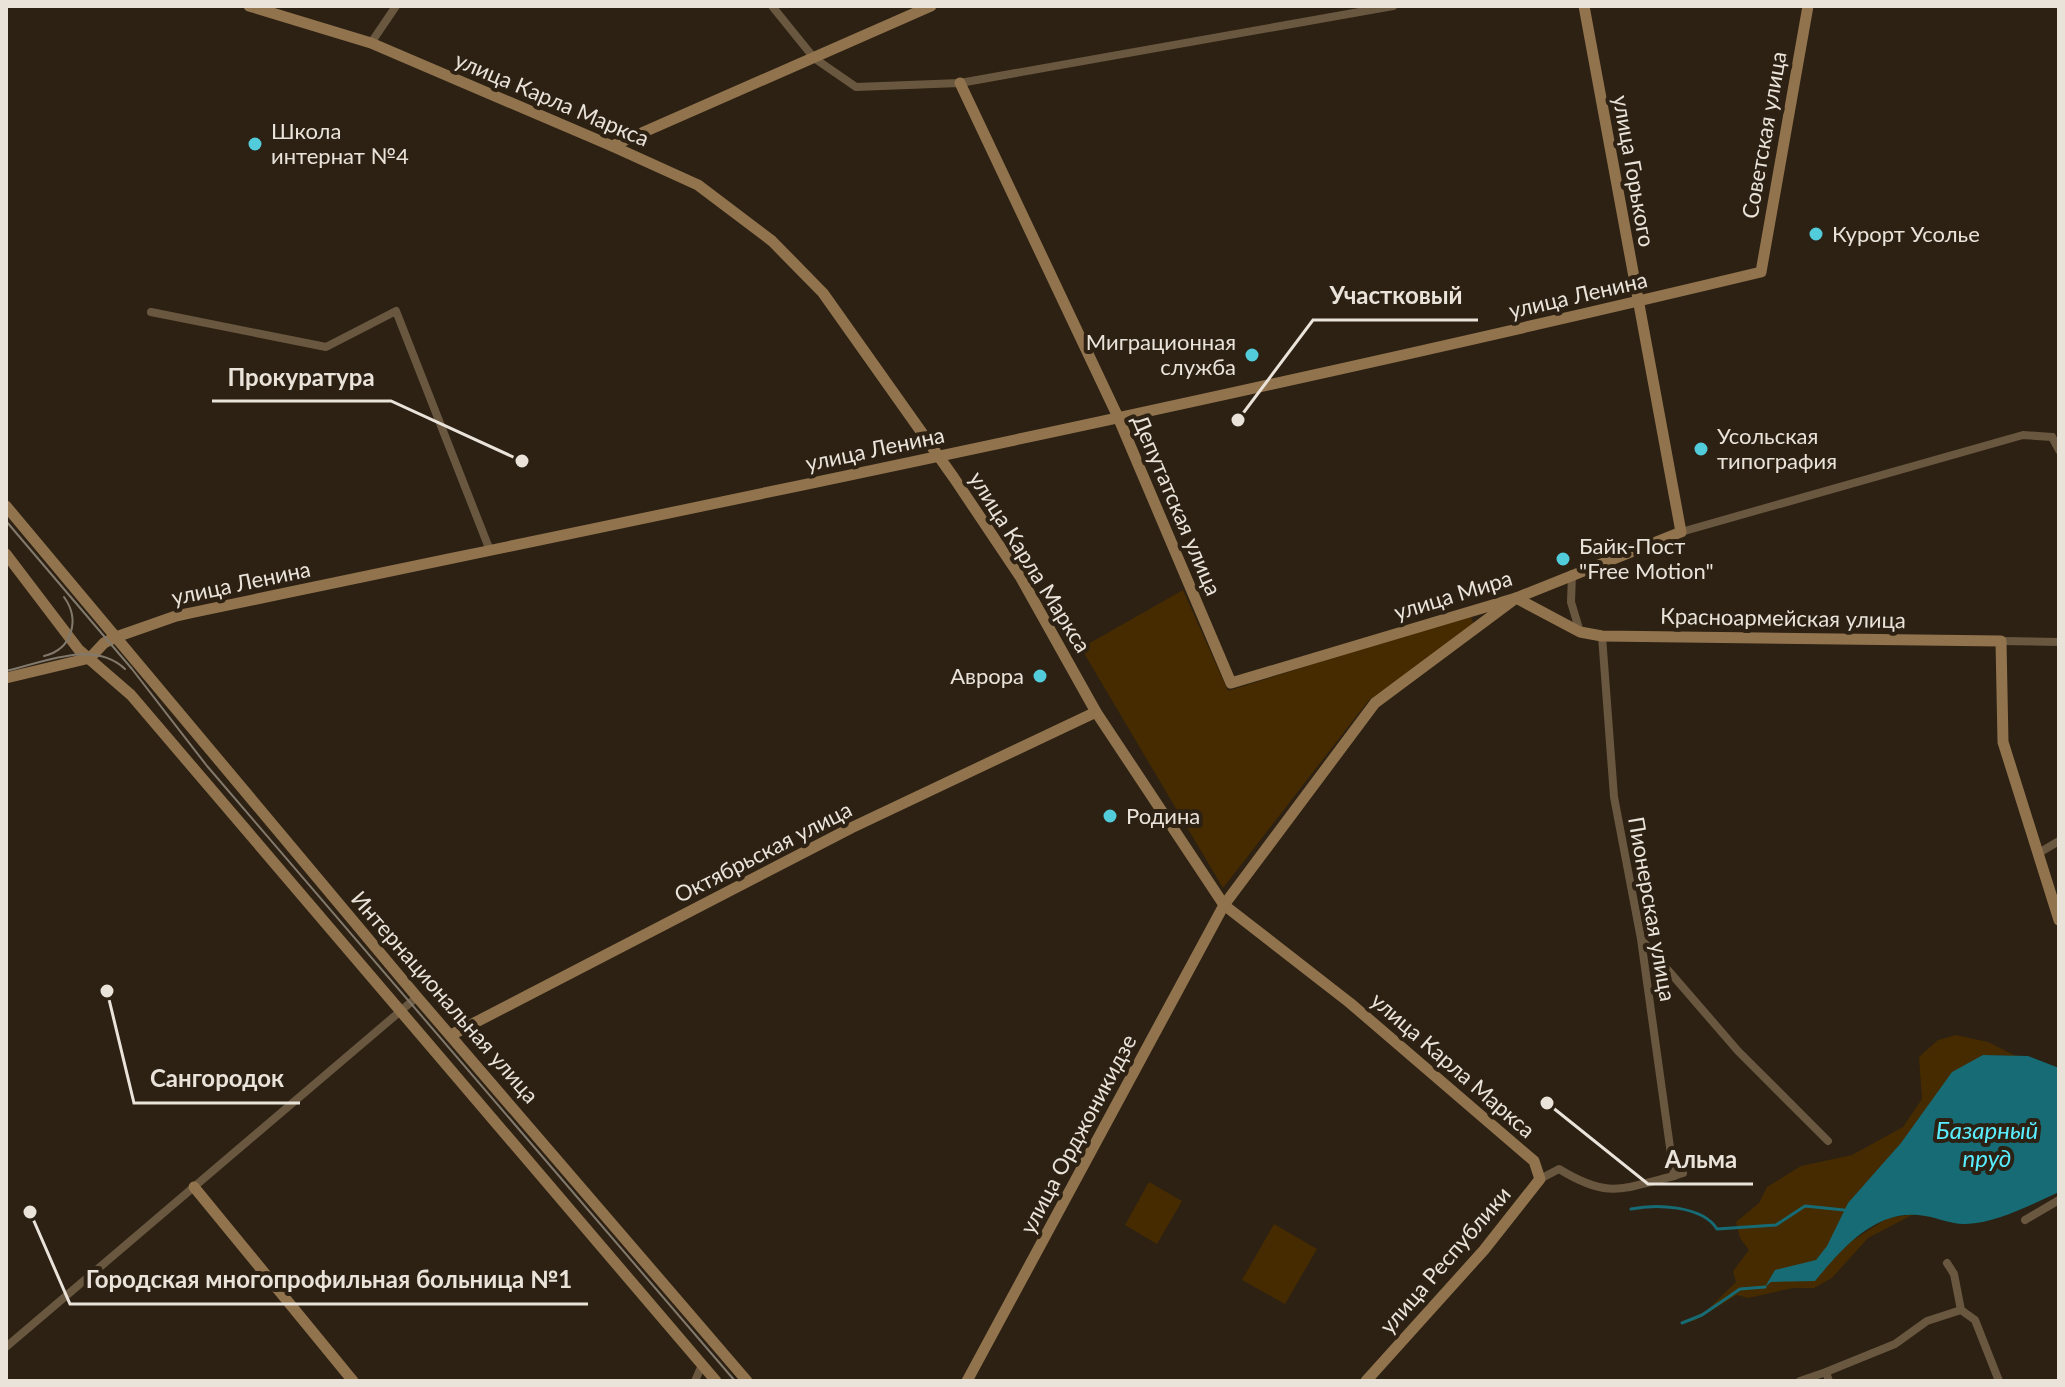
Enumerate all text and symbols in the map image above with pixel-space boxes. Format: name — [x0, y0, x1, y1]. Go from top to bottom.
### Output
street label: улица Карла Маркса — [451, 45, 653, 152]
street label: Советская улица — [1736, 49, 1792, 221]
street label: улица Горького — [1608, 93, 1661, 249]
place label: Школа интернат №4 — [271, 117, 409, 169]
marker: Школа интернат №4 — [246, 135, 264, 153]
place label: Курорт Усолье — [1832, 220, 1980, 247]
marker: Курорт Усолье — [1807, 225, 1825, 243]
street label: улица Ленина — [1506, 265, 1650, 324]
callout: Участковый — [1313, 272, 1478, 320]
text: Участковый — [1328, 280, 1463, 309]
place label: Миграционная служба — [1086, 328, 1236, 380]
marker: Миграционная служба — [1243, 346, 1261, 364]
callout: Прокуратура — [212, 353, 391, 401]
text: Прокуратура — [227, 362, 375, 391]
street label: Депутатская улица — [1127, 410, 1228, 599]
street label: улица Ленина — [803, 421, 947, 476]
place label: Усольская типография — [1717, 422, 1837, 474]
marker: Усольская типография — [1692, 440, 1710, 458]
street label: улица Карла Маркса — [964, 466, 1097, 657]
place label: Байк-Пост "Free Motion" — [1579, 532, 1714, 584]
marker: Байк-Пост "Free Motion" — [1554, 550, 1572, 568]
street label: улица Ленина — [169, 555, 313, 610]
street label: улица Мира — [1391, 564, 1515, 625]
street label: Красноармейская улица — [1660, 602, 1906, 633]
place label: Аврора — [950, 662, 1024, 689]
marker: Аврора — [1031, 667, 1049, 685]
street label: Октябрьская улица — [670, 795, 856, 908]
place label: Родина — [1126, 802, 1200, 829]
marker: Родина — [1101, 807, 1119, 825]
street label: Пионерская улица — [1623, 815, 1682, 1003]
street label: Интернациональная улица — [346, 885, 545, 1108]
street label: улица Карла Маркса — [1366, 986, 1541, 1143]
street label: улица Орджоникидзе — [1013, 1029, 1142, 1238]
callout: Сангородок — [134, 1055, 300, 1103]
text: Сангородок — [150, 1063, 284, 1092]
water label: Базарный пруд — [1936, 1115, 2038, 1172]
callout: Альма — [1648, 1136, 1753, 1184]
text: Альма — [1664, 1144, 1737, 1173]
street label: улица Республики — [1373, 1181, 1516, 1339]
callout: Городская многопрофильная больница №1 — [70, 1256, 588, 1304]
text: Городская многопрофильная больница №1 — [86, 1264, 572, 1293]

